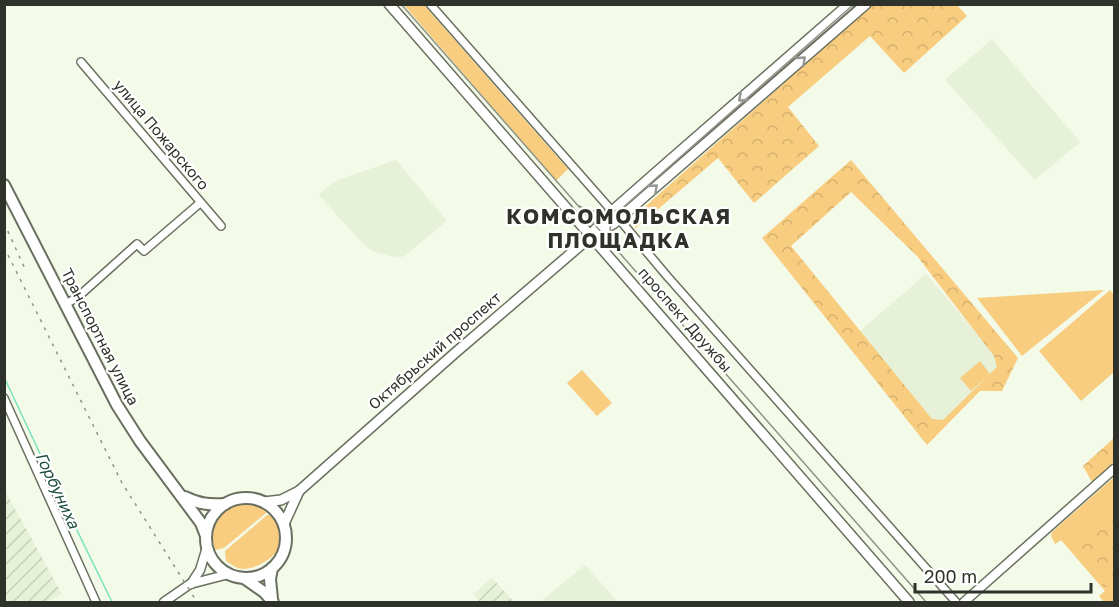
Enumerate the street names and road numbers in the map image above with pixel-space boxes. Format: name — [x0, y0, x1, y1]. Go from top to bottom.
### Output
street label: улица Пожарского — [110, 76, 213, 193]
street label: проспект Дружбы — [635, 263, 736, 375]
street label: Транспортная улица — [59, 265, 143, 408]
street label: Октябрьский проспект — [364, 287, 505, 413]

